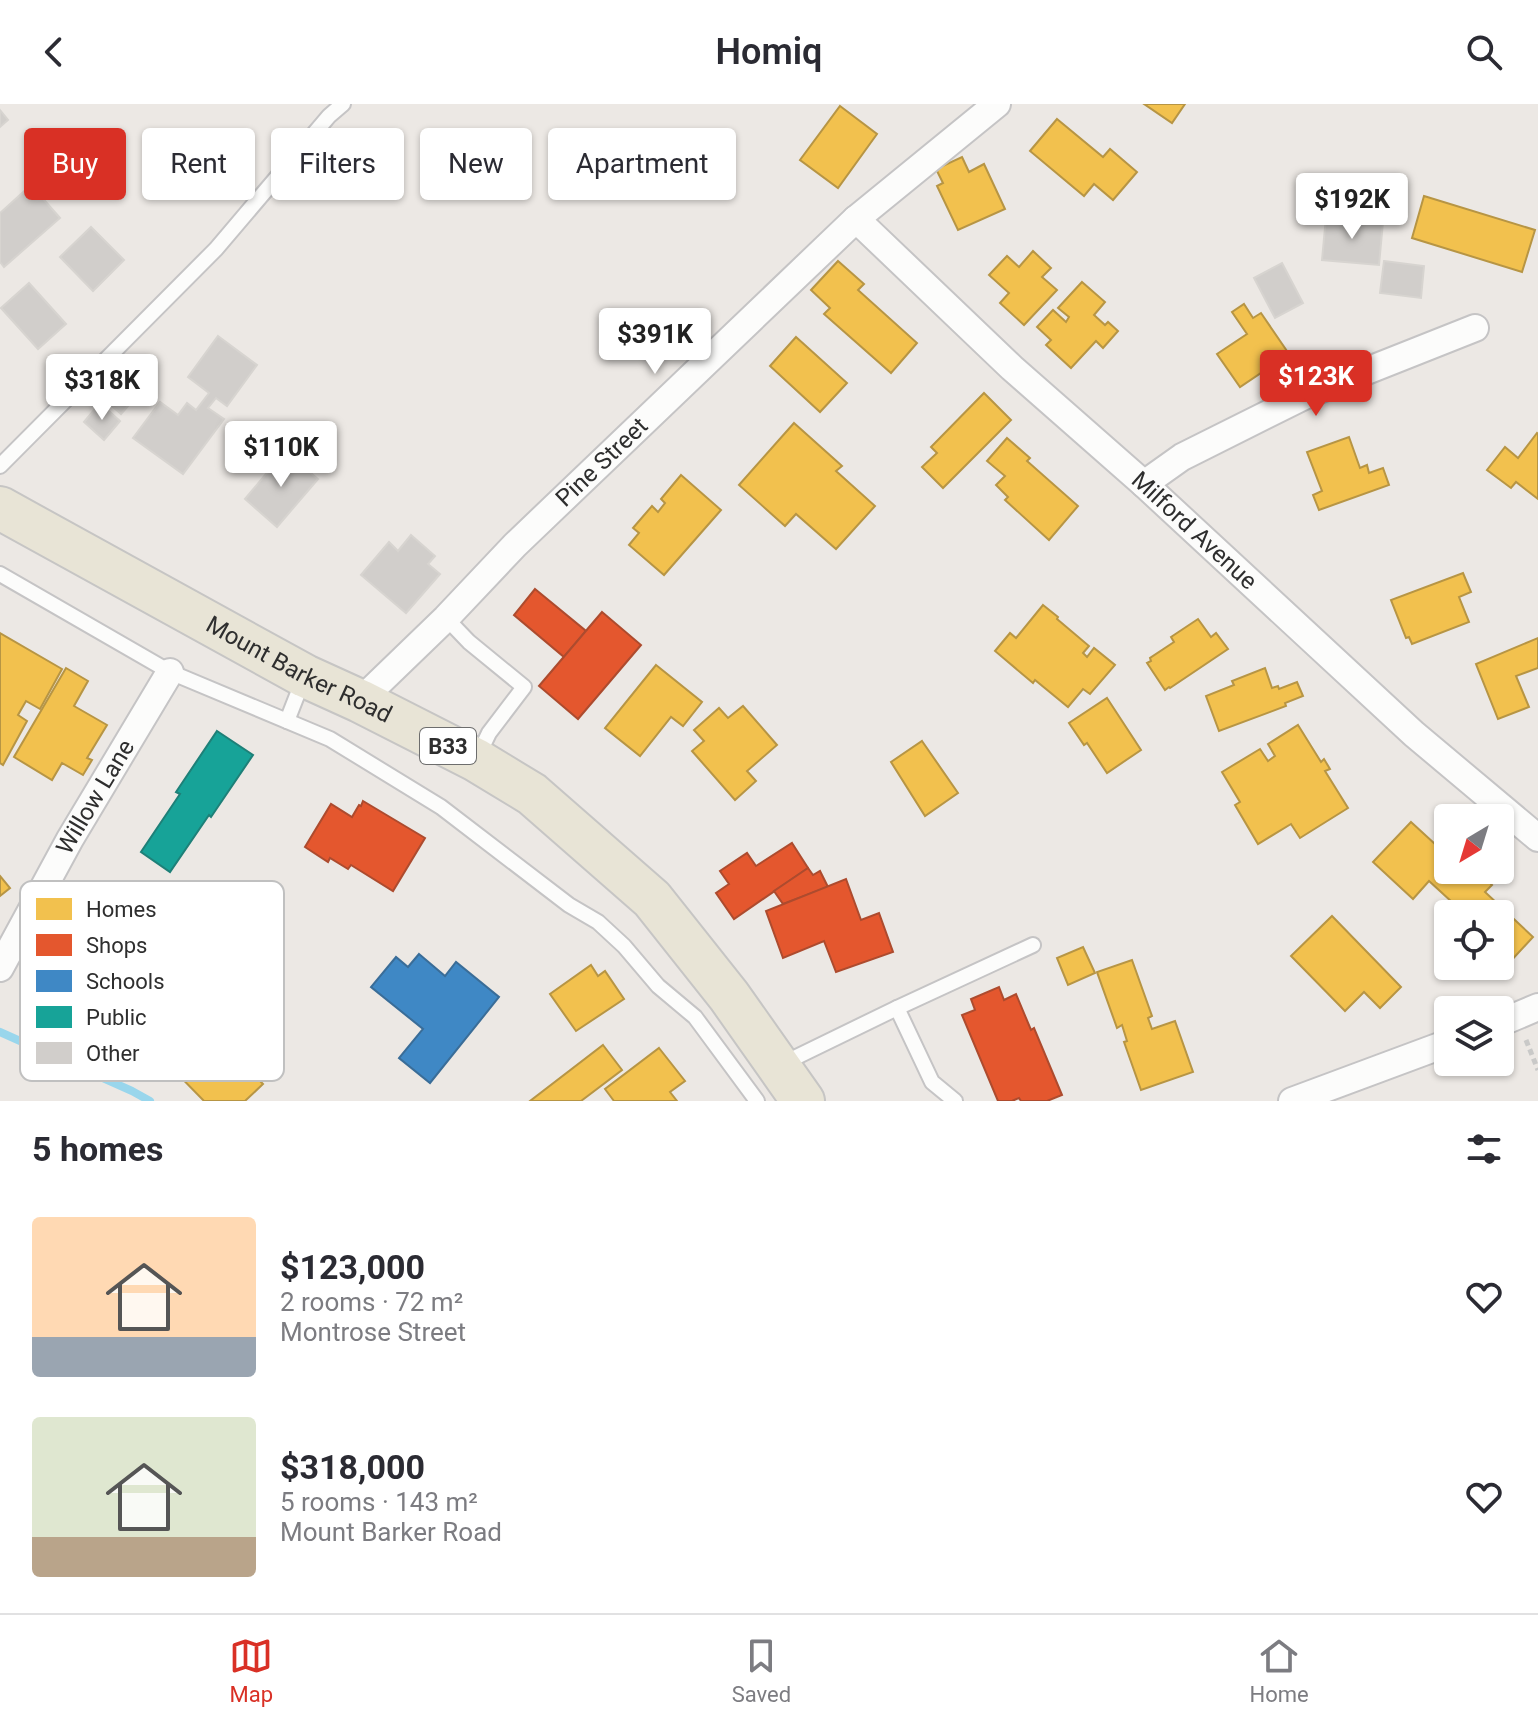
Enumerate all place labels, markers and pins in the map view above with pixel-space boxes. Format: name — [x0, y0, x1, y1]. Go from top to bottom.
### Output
pin: $192K — [1296, 173, 1408, 241]
pin: $391K — [599, 308, 711, 376]
pin: $123K — [1260, 350, 1372, 418]
pin: $318K — [46, 354, 158, 422]
pin: $110K — [225, 421, 337, 489]

